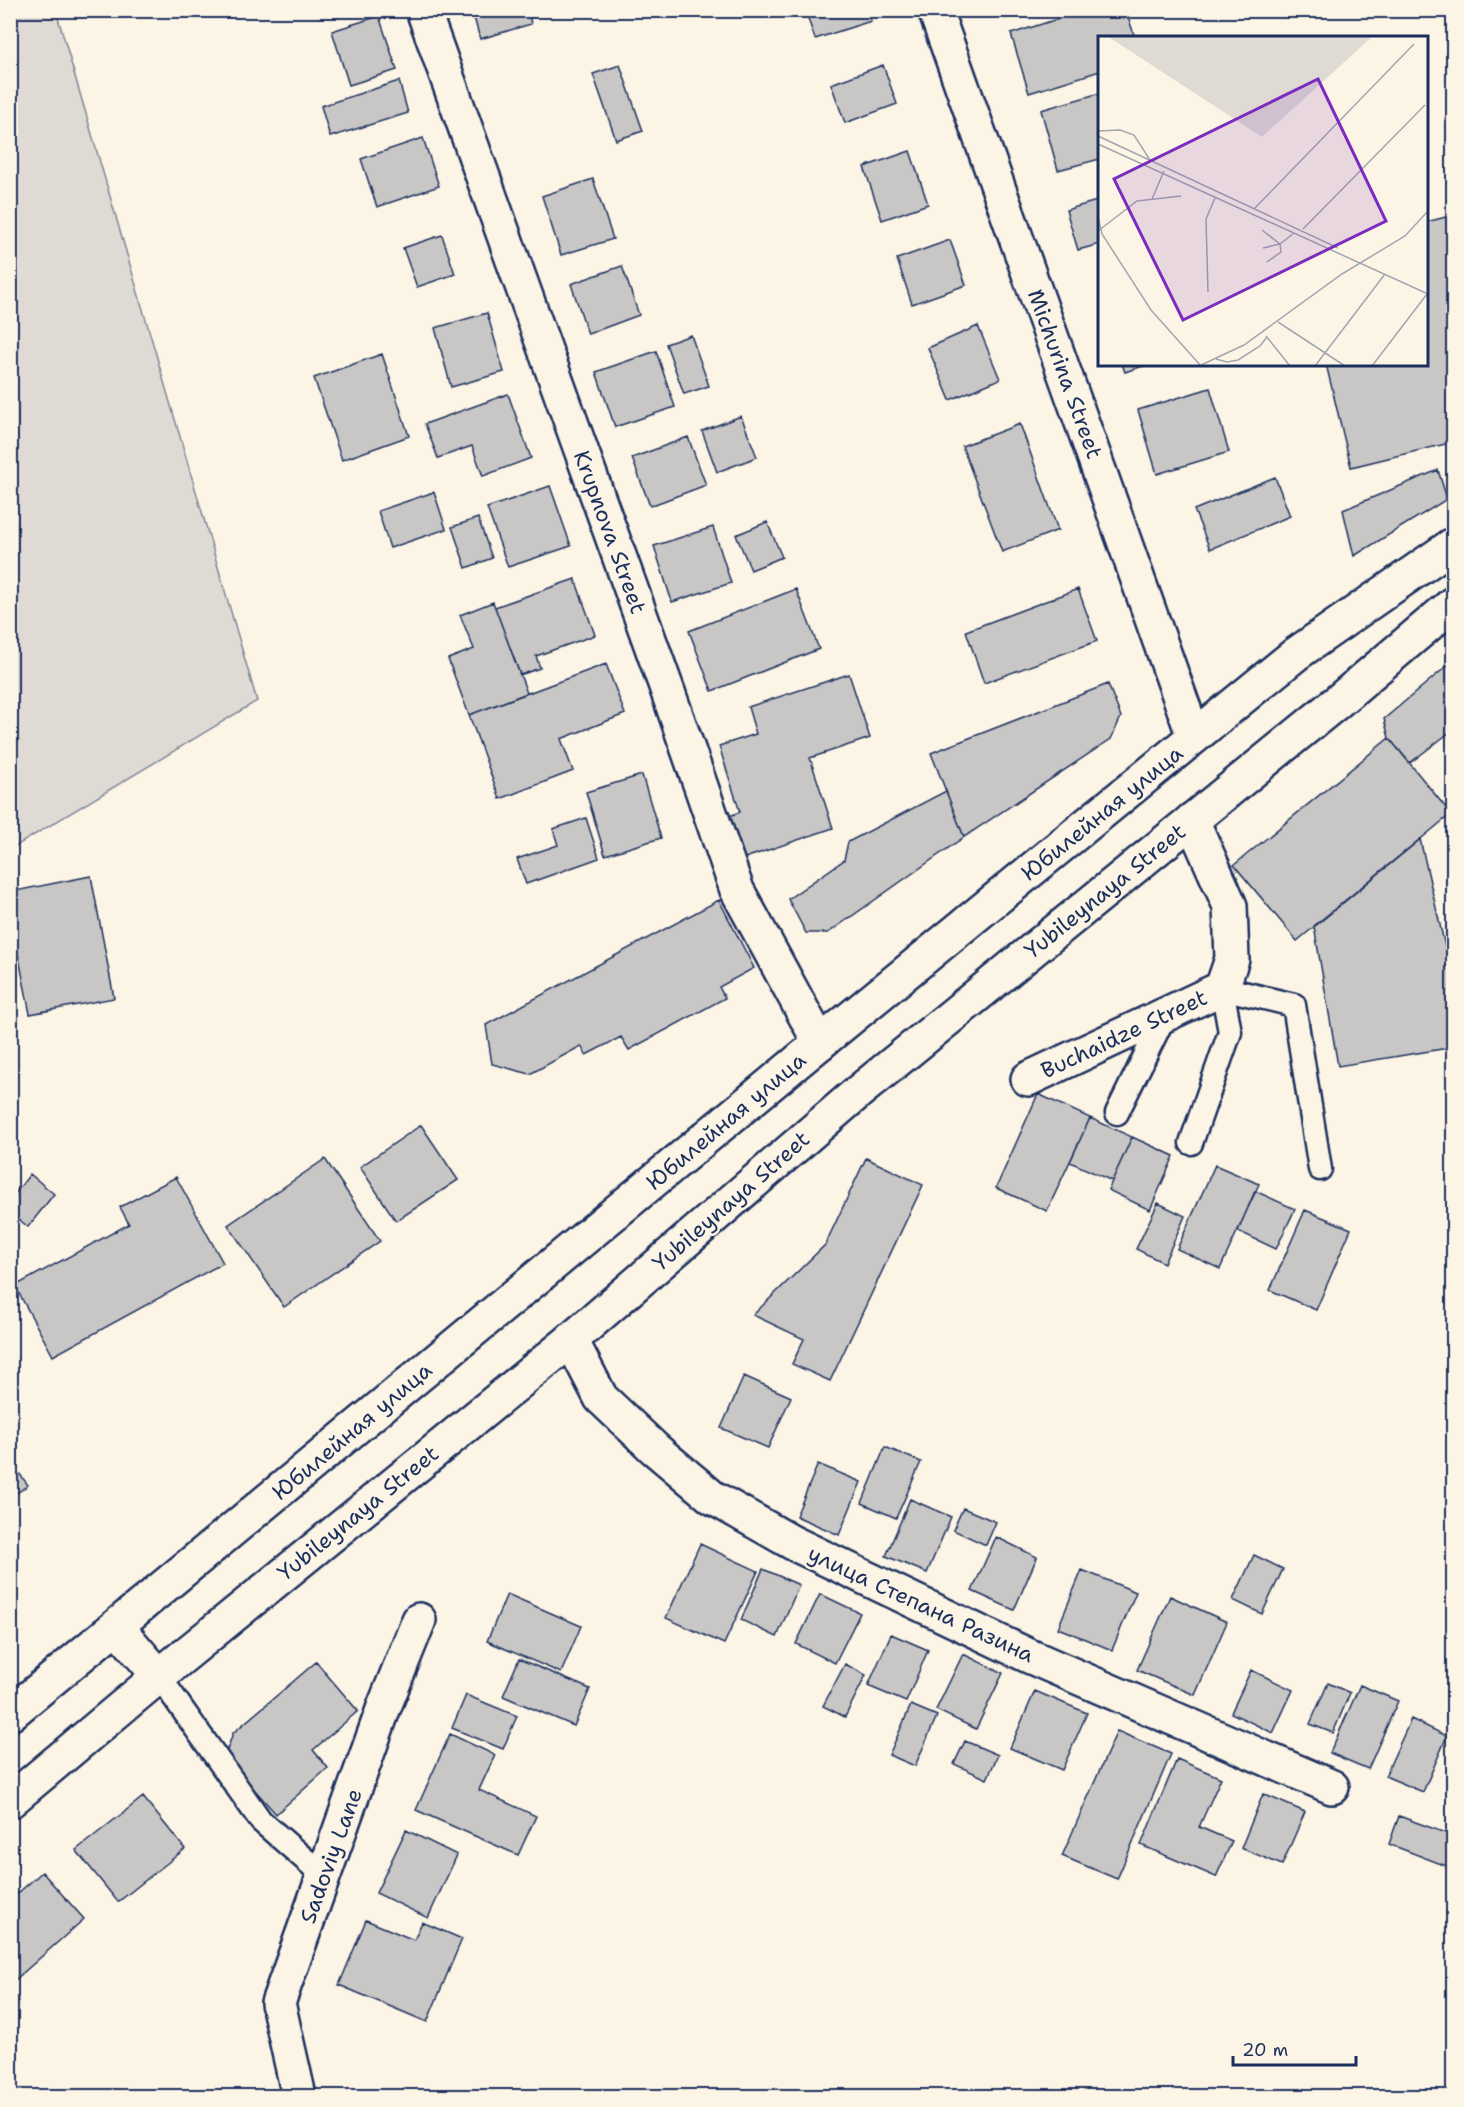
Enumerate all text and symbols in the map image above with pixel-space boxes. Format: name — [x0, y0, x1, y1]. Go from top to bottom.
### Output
inset map — [1098, 36, 1428, 366]
street label: Michurina Street — [1021, 285, 1109, 463]
street label: Krupnova Street — [567, 446, 653, 618]
street label: Юбилейная улица — [1015, 739, 1189, 887]
street label: Yubileynaya Street — [1018, 817, 1192, 965]
street label: Buchaidze Street — [1036, 983, 1212, 1085]
street label: Юбилейная улица — [640, 1045, 812, 1196]
street label: Yubileynaya Street — [646, 1125, 816, 1277]
street label: Юбилейная улица — [266, 1355, 438, 1506]
street label: Yubileynaya Street — [271, 1439, 445, 1587]
street label: улица Степана Разина — [803, 1539, 1039, 1669]
street label: Sadoviy Lane — [293, 1785, 369, 1927]
scale bar — [1233, 2029, 1356, 2067]
text: 20 m — [1242, 2038, 1288, 2062]

